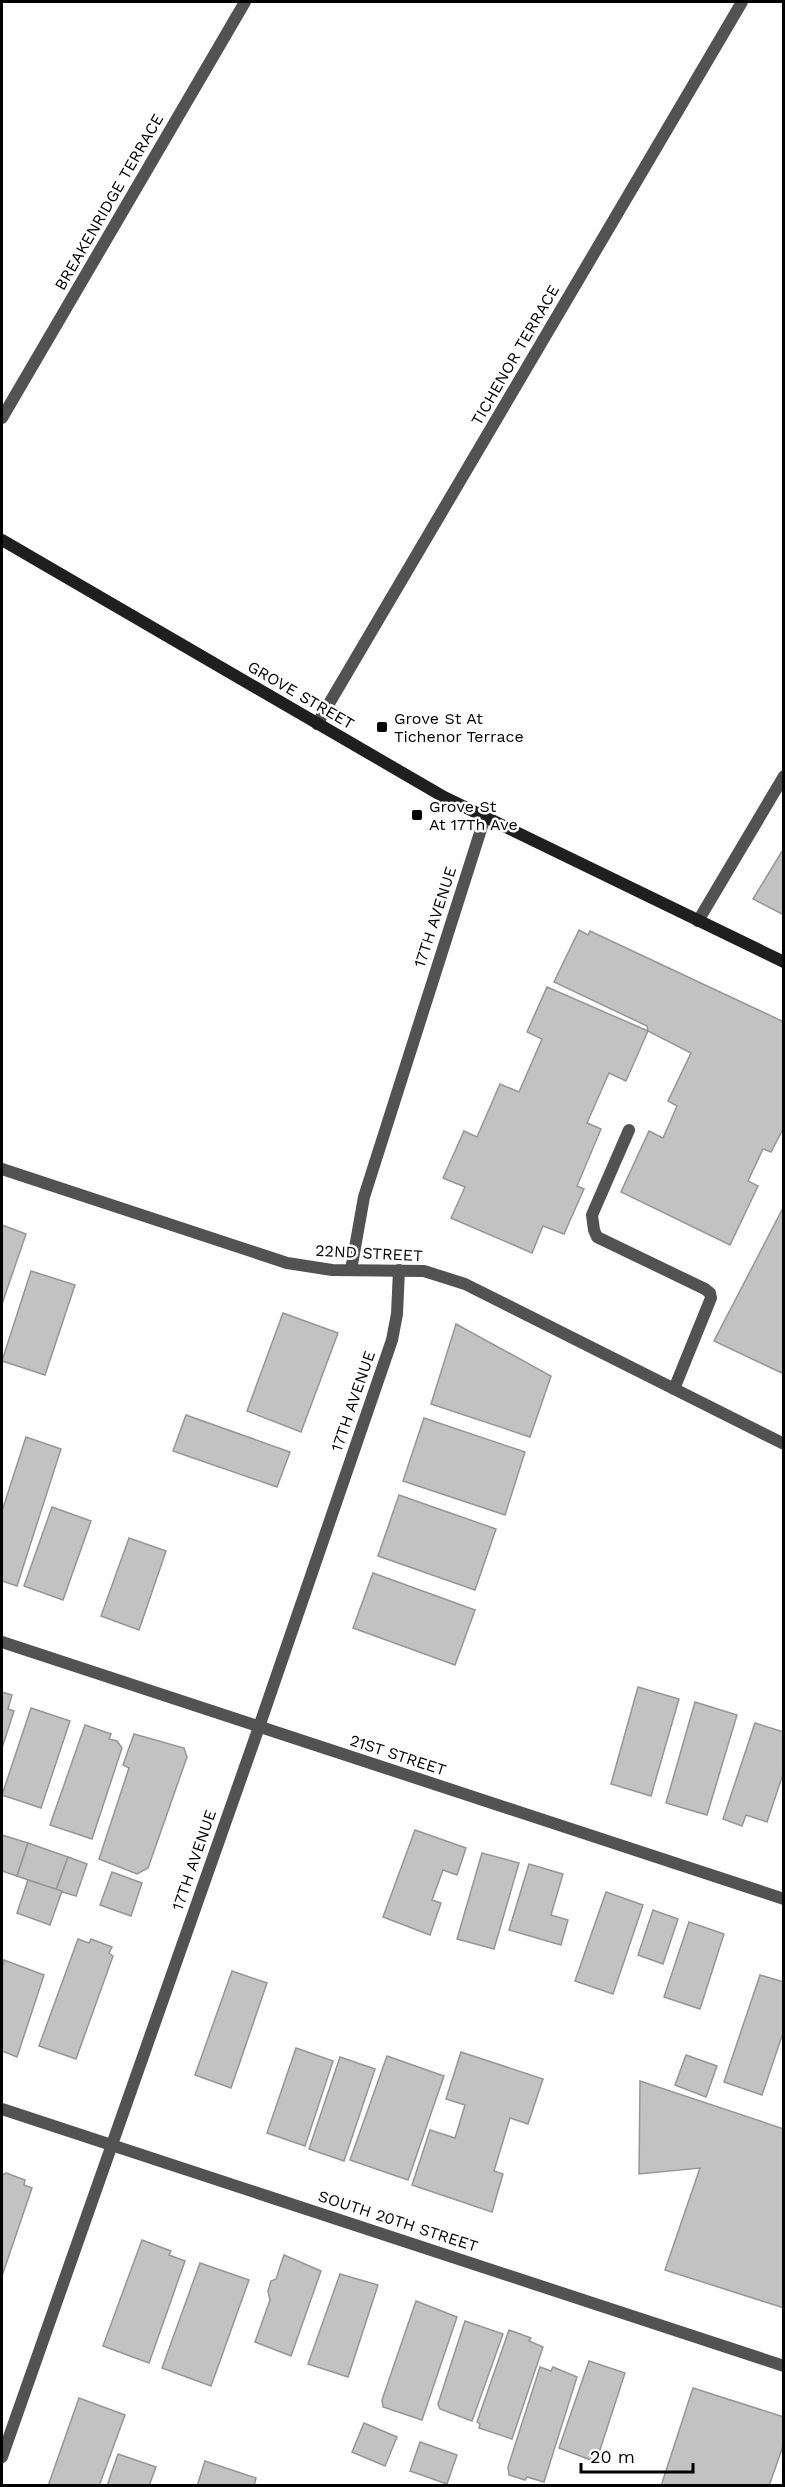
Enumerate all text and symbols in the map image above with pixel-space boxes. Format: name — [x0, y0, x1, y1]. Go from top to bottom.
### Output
street label: BREAKENRIDGE TERRACE — [51, 110, 167, 294]
street label: TICHENOR TERRACE — [467, 281, 563, 429]
street label: GROVE STREET — [244, 657, 358, 733]
place label: Grove St At Tichenor Terrace — [394, 709, 524, 746]
marker: Grove St At Tichenor Terrace — [375, 720, 389, 734]
place label: Grove St At 17Th Ave — [429, 797, 518, 834]
marker: Grove St At 17Th Ave — [410, 808, 424, 822]
street label: 17TH AVENUE — [410, 864, 460, 970]
street label: 22ND STREET — [315, 1241, 424, 1265]
street label: 17TH AVENUE — [327, 1348, 379, 1454]
street label: 21ST STREET — [347, 1730, 449, 1780]
street label: 17TH AVENUE — [168, 1807, 220, 1913]
street label: SOUTH 20TH STREET — [316, 2186, 481, 2256]
scale bar — [581, 2436, 694, 2474]
text: 20 m — [590, 2446, 635, 2467]

